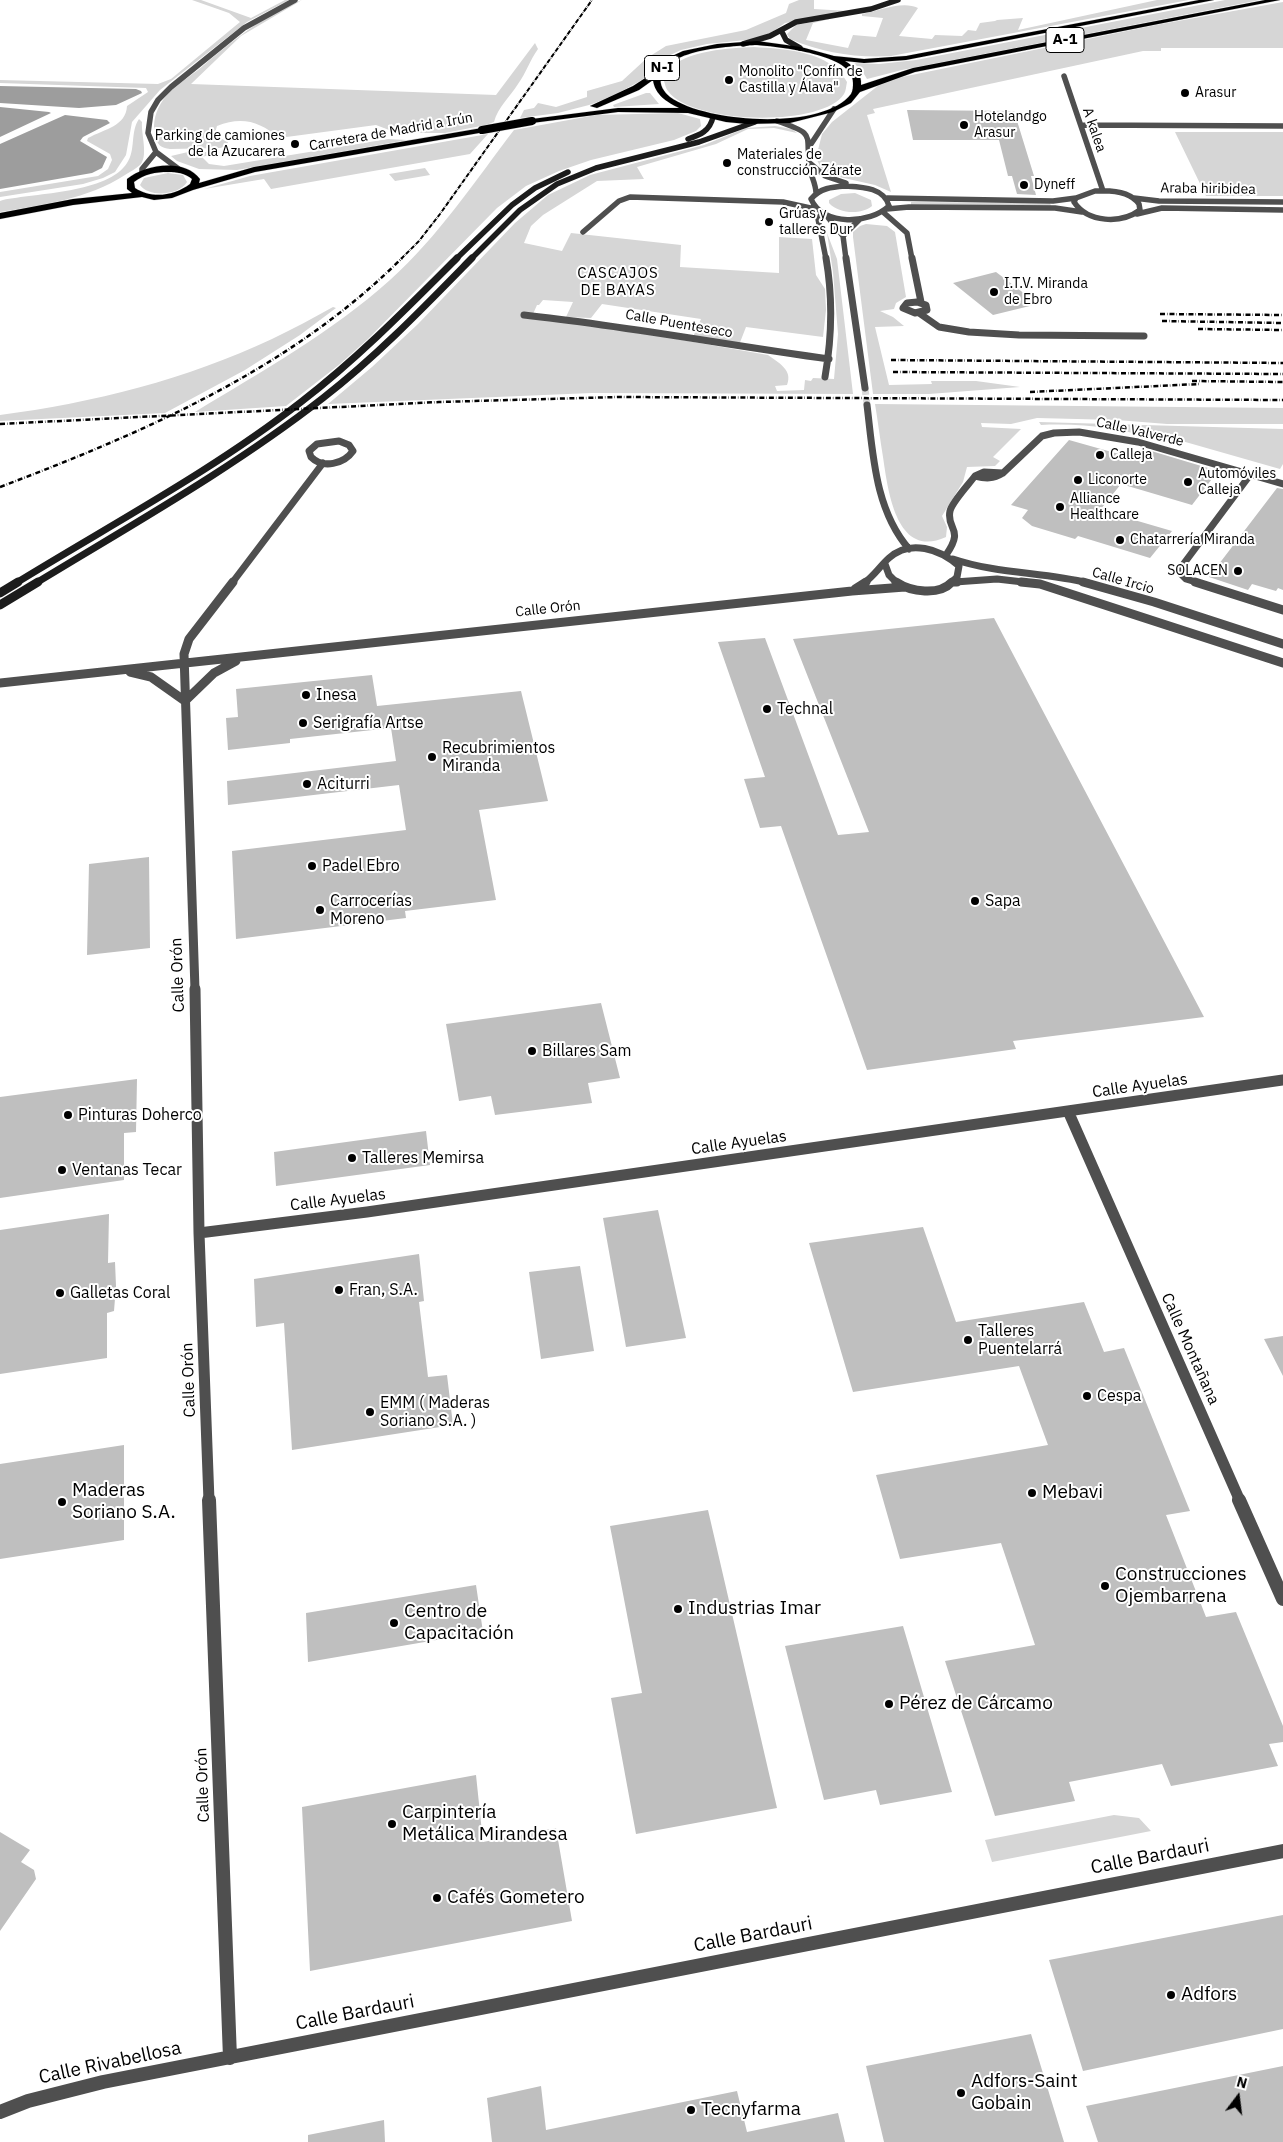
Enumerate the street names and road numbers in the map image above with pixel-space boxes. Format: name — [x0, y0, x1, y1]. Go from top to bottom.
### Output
road number: A-1 — [1046, 28, 1084, 52]
road number: N-I — [644, 56, 680, 80]
street label: A kalea — [1079, 106, 1109, 154]
street label: Carretera de Madrid a Irún — [308, 109, 474, 155]
street label: Araba hiribidea — [1160, 180, 1256, 198]
street label: Calle Puenteseco — [624, 306, 734, 342]
street label: Calle Valverde — [1095, 414, 1185, 450]
street label: Calle Ircio — [1090, 564, 1156, 598]
street label: Calle Orón — [515, 597, 581, 621]
street label: Calle Orón — [167, 937, 189, 1013]
street label: Calle Ayuelas — [1091, 1070, 1189, 1102]
street label: Calle Ayuelas — [690, 1127, 788, 1159]
street label: Calle Ayuelas — [289, 1185, 387, 1215]
street label: Calle Montañana — [1157, 1290, 1223, 1408]
street label: Calle Orón — [178, 1342, 200, 1418]
street label: Calle Orón — [192, 1747, 214, 1823]
street label: Calle Bardauri — [1089, 1834, 1211, 1880]
street label: Calle Bardauri — [692, 1912, 814, 1958]
street label: Calle Bardauri — [294, 1990, 416, 2036]
street label: Calle Rivabellosa — [37, 2037, 183, 2089]

